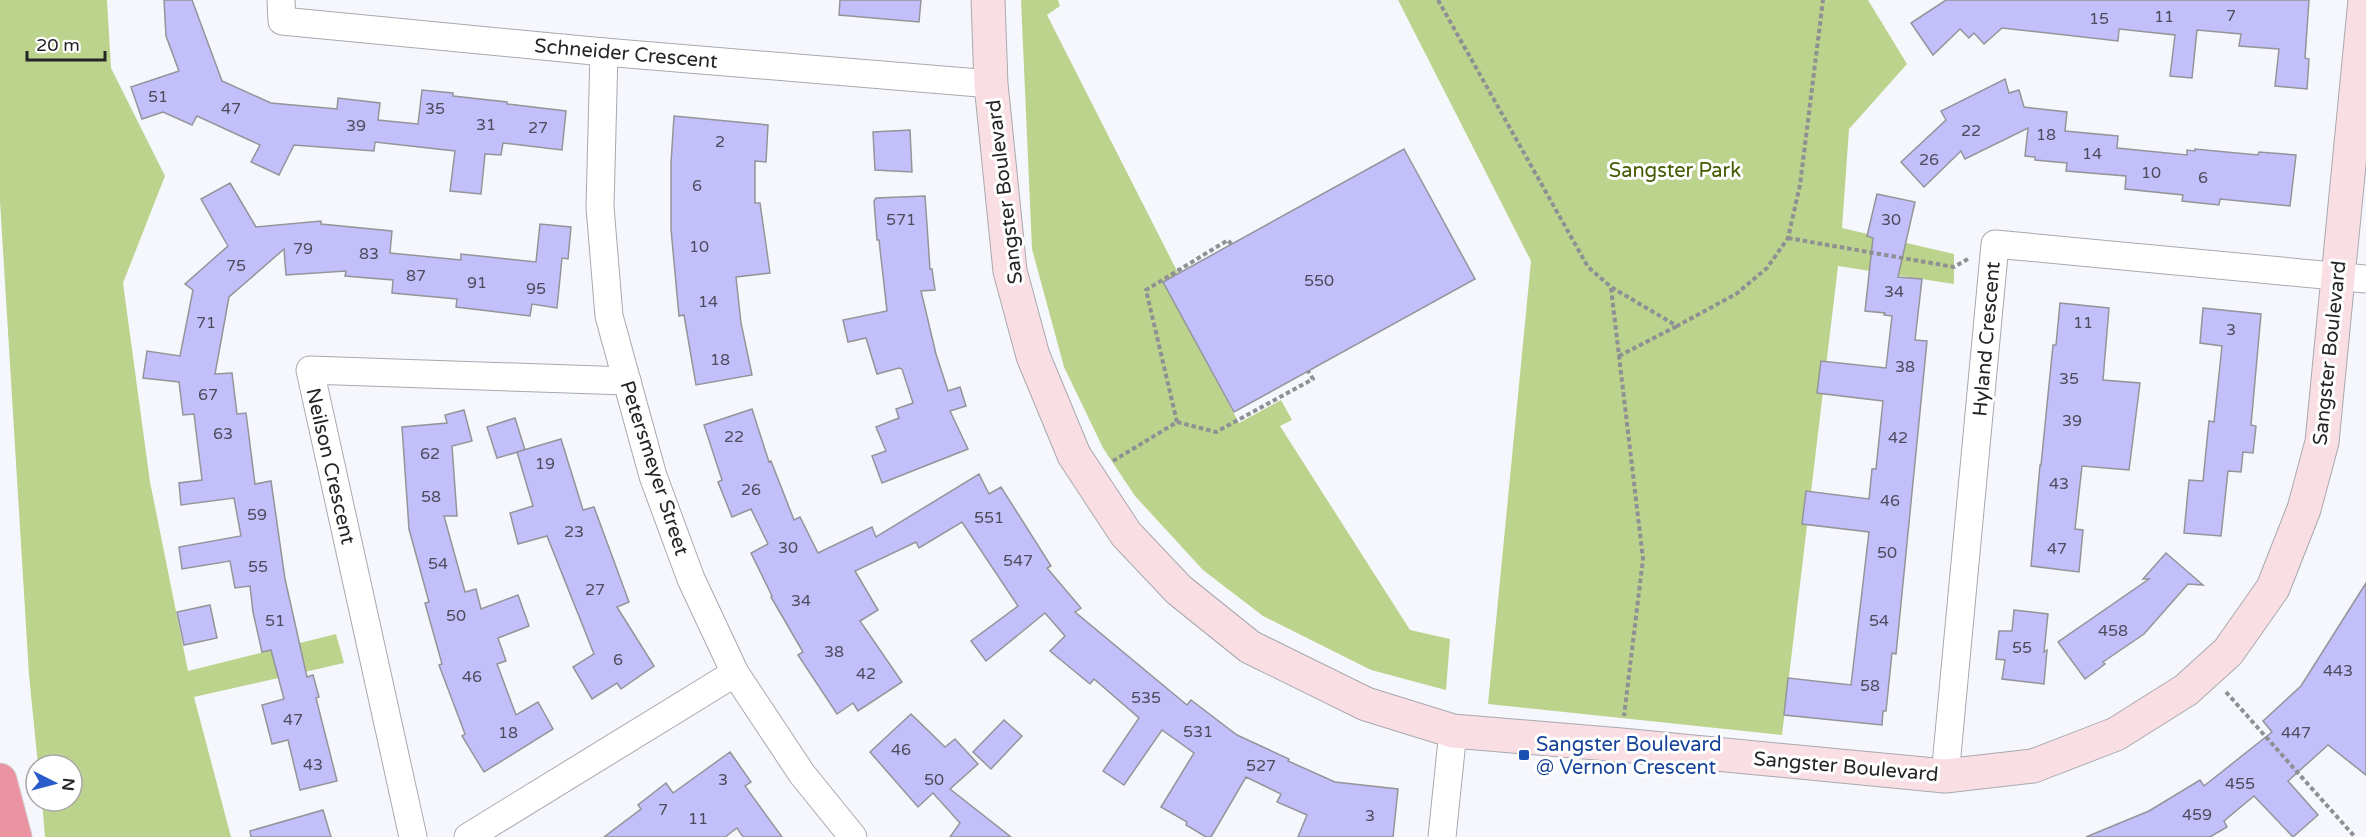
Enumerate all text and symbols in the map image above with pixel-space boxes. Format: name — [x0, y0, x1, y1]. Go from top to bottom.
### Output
house number: 7 — [2226, 6, 2236, 26]
house number: 11 — [2154, 7, 2174, 27]
house number: 15 — [2089, 9, 2109, 29]
scale bar — [27, 24, 105, 62]
text: 20 m — [36, 34, 80, 56]
street label: Schneider Crescent — [533, 34, 719, 74]
house number: 51 — [148, 87, 168, 107]
street label: Sangster Boulevard — [982, 98, 1028, 285]
house number: 47 — [221, 99, 241, 119]
house number: 35 — [425, 99, 445, 119]
house number: 31 — [476, 115, 496, 135]
house number: 39 — [346, 116, 366, 136]
house number: 27 — [528, 118, 548, 138]
house number: 22 — [1961, 121, 1981, 141]
house number: 18 — [2036, 125, 2056, 145]
house number: 2 — [715, 132, 725, 152]
house number: 14 — [2082, 144, 2102, 164]
house number: 26 — [1919, 150, 1939, 170]
park label: Sangster Park — [1609, 159, 1741, 183]
house number: 10 — [2141, 163, 2161, 183]
house number: 6 — [2198, 168, 2208, 188]
house number: 6 — [692, 176, 702, 196]
house number: 571 — [886, 210, 916, 230]
house number: 30 — [1881, 210, 1901, 230]
house number: 10 — [689, 237, 709, 257]
house number: 79 — [293, 239, 313, 259]
house number: 83 — [359, 244, 379, 264]
house number: 75 — [226, 256, 246, 276]
street label: Hyland Crescent — [1968, 260, 2006, 418]
street label: Sangster Boulevard — [2308, 260, 2352, 447]
house number: 87 — [406, 266, 426, 286]
house number: 550 — [1304, 271, 1334, 291]
house number: 91 — [467, 273, 487, 293]
house number: 95 — [526, 279, 546, 299]
house number: 34 — [1884, 282, 1904, 302]
house number: 14 — [698, 292, 718, 312]
house number: 71 — [196, 313, 216, 333]
house number: 11 — [2073, 313, 2093, 333]
house number: 3 — [2226, 320, 2236, 340]
house number: 18 — [710, 350, 730, 370]
house number: 38 — [1895, 357, 1915, 377]
house number: 35 — [2059, 369, 2079, 389]
street label: Petersmeyer Street — [615, 378, 694, 559]
house number: 67 — [198, 385, 218, 405]
street label: Neilson Crescent — [300, 386, 360, 547]
house number: 39 — [2062, 411, 2082, 431]
house number: 63 — [213, 424, 233, 444]
house number: 22 — [724, 427, 744, 447]
house number: 42 — [1888, 428, 1908, 448]
house number: 62 — [420, 444, 440, 464]
house number: 19 — [535, 454, 555, 474]
house number: 43 — [2049, 474, 2069, 494]
house number: 26 — [741, 480, 761, 500]
house number: 58 — [421, 487, 441, 507]
house number: 46 — [1880, 491, 1900, 511]
house number: 59 — [247, 505, 267, 525]
house number: 551 — [974, 508, 1004, 528]
house number: 23 — [564, 522, 584, 542]
house number: 30 — [778, 538, 798, 558]
house number: 47 — [2047, 539, 2067, 559]
house number: 50 — [1877, 543, 1897, 563]
house number: 547 — [1003, 551, 1033, 571]
house number: 54 — [428, 554, 448, 574]
house number: 55 — [248, 557, 268, 577]
house number: 27 — [585, 580, 605, 600]
house number: 34 — [791, 591, 811, 611]
house number: 50 — [446, 606, 466, 626]
house number: 51 — [265, 611, 285, 631]
house number: 54 — [1869, 611, 1889, 631]
house number: 458 — [2098, 621, 2128, 641]
house number: 55 — [2012, 638, 2032, 658]
house number: 38 — [824, 642, 844, 662]
house number: 6 — [613, 650, 623, 670]
house number: 443 — [2323, 661, 2353, 681]
house number: 42 — [856, 664, 876, 684]
house number: 46 — [462, 667, 482, 687]
house number: 58 — [1860, 676, 1880, 696]
house number: 535 — [1131, 688, 1161, 708]
house number: 47 — [283, 710, 303, 730]
house number: 531 — [1183, 722, 1213, 742]
house number: 18 — [498, 723, 518, 743]
house number: 447 — [2281, 723, 2311, 743]
place label: Sangster Boulevard @ Vernon Crescent — [1536, 733, 1722, 780]
house number: 46 — [891, 740, 911, 760]
street label: Sangster Boulevard — [1752, 747, 1939, 787]
marker: Sangster Boulevard @ Vernon Crescent — [1517, 748, 1531, 762]
north arrow — [24, 753, 84, 813]
house number: 43 — [303, 755, 323, 775]
house number: 527 — [1246, 756, 1276, 776]
house number: 3 — [718, 770, 728, 790]
house number: 50 — [924, 770, 944, 790]
house number: 455 — [2225, 774, 2255, 794]
text: N — [57, 777, 79, 792]
house number: 7 — [658, 800, 668, 820]
house number: 459 — [2182, 805, 2212, 825]
house number: 3 — [1365, 806, 1375, 826]
house number: 11 — [688, 809, 708, 829]

